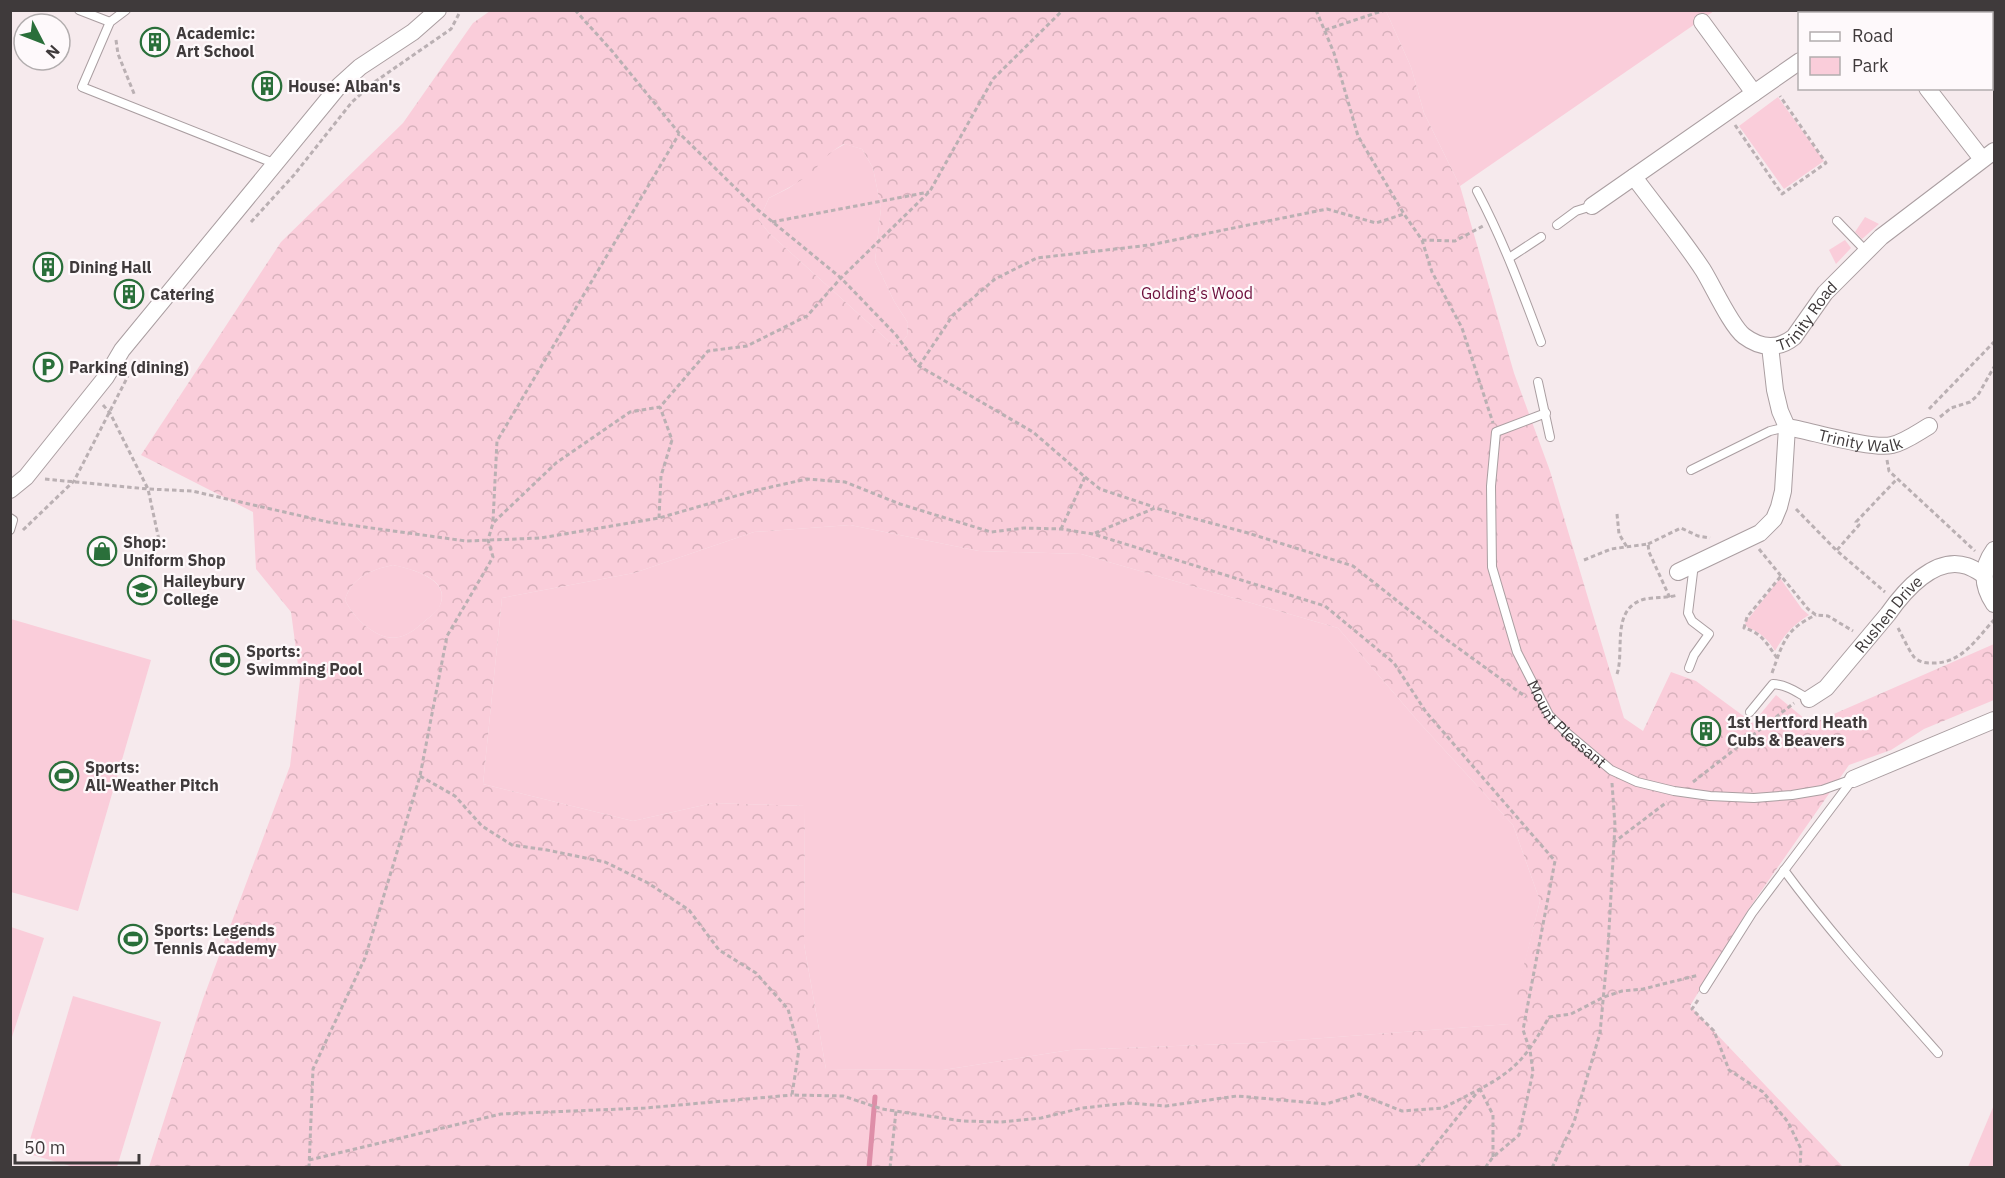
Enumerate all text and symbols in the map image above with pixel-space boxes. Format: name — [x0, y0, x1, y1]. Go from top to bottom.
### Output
north arrow — [12, 12, 72, 72]
legend — [1798, 12, 1993, 90]
place label: Academic: Art School — [176, 23, 256, 61]
text: Road — [1852, 24, 1893, 47]
building icon: Academic: Art School — [139, 26, 171, 58]
text: N — [42, 41, 64, 63]
text: Park — [1852, 54, 1889, 77]
building icon: House: Alban's — [251, 70, 283, 102]
place label: House: Alban's — [288, 76, 401, 96]
building icon: Dining Hall — [32, 251, 64, 283]
place label: Dining Hall — [69, 257, 151, 277]
street label: Trinity Road — [1774, 277, 1841, 355]
building icon: Catering — [113, 278, 145, 310]
park label: Golding's Wood — [1141, 283, 1253, 303]
place label: Catering — [150, 284, 214, 304]
parking icon: Parking (dining) — [32, 351, 64, 383]
place label: Parking (dining) — [69, 357, 189, 377]
street label: Trinity Walk — [1817, 424, 1906, 456]
place label: Shop: Uniform Shop — [123, 532, 226, 570]
shop icon: Shop: Uniform Shop — [86, 535, 118, 567]
place label: Haileybury College — [163, 571, 245, 609]
street label: Rushen Drive — [1850, 571, 1926, 657]
school or university icon: Haileybury College — [126, 574, 158, 606]
place label: Sports: Swimming Pool — [246, 641, 363, 679]
sports icon: Sports: Swimming Pool — [209, 644, 241, 676]
street label: Mount Pleasant — [1523, 677, 1611, 772]
place label: 1st Hertford Heath Cubs & Beavers — [1727, 712, 1868, 750]
building icon: 1st Hertford Heath Cubs & Beavers — [1690, 715, 1722, 747]
place label: Sports: All-Weather Pitch — [85, 757, 219, 795]
sports icon: Sports: All-Weather Pitch — [48, 760, 80, 792]
place label: Sports: Legends Tennis Academy — [154, 920, 277, 958]
sports icon: Sports: Legends Tennis Academy — [117, 923, 149, 955]
scale bar — [15, 1127, 140, 1165]
text: 50 m — [24, 1136, 66, 1159]

